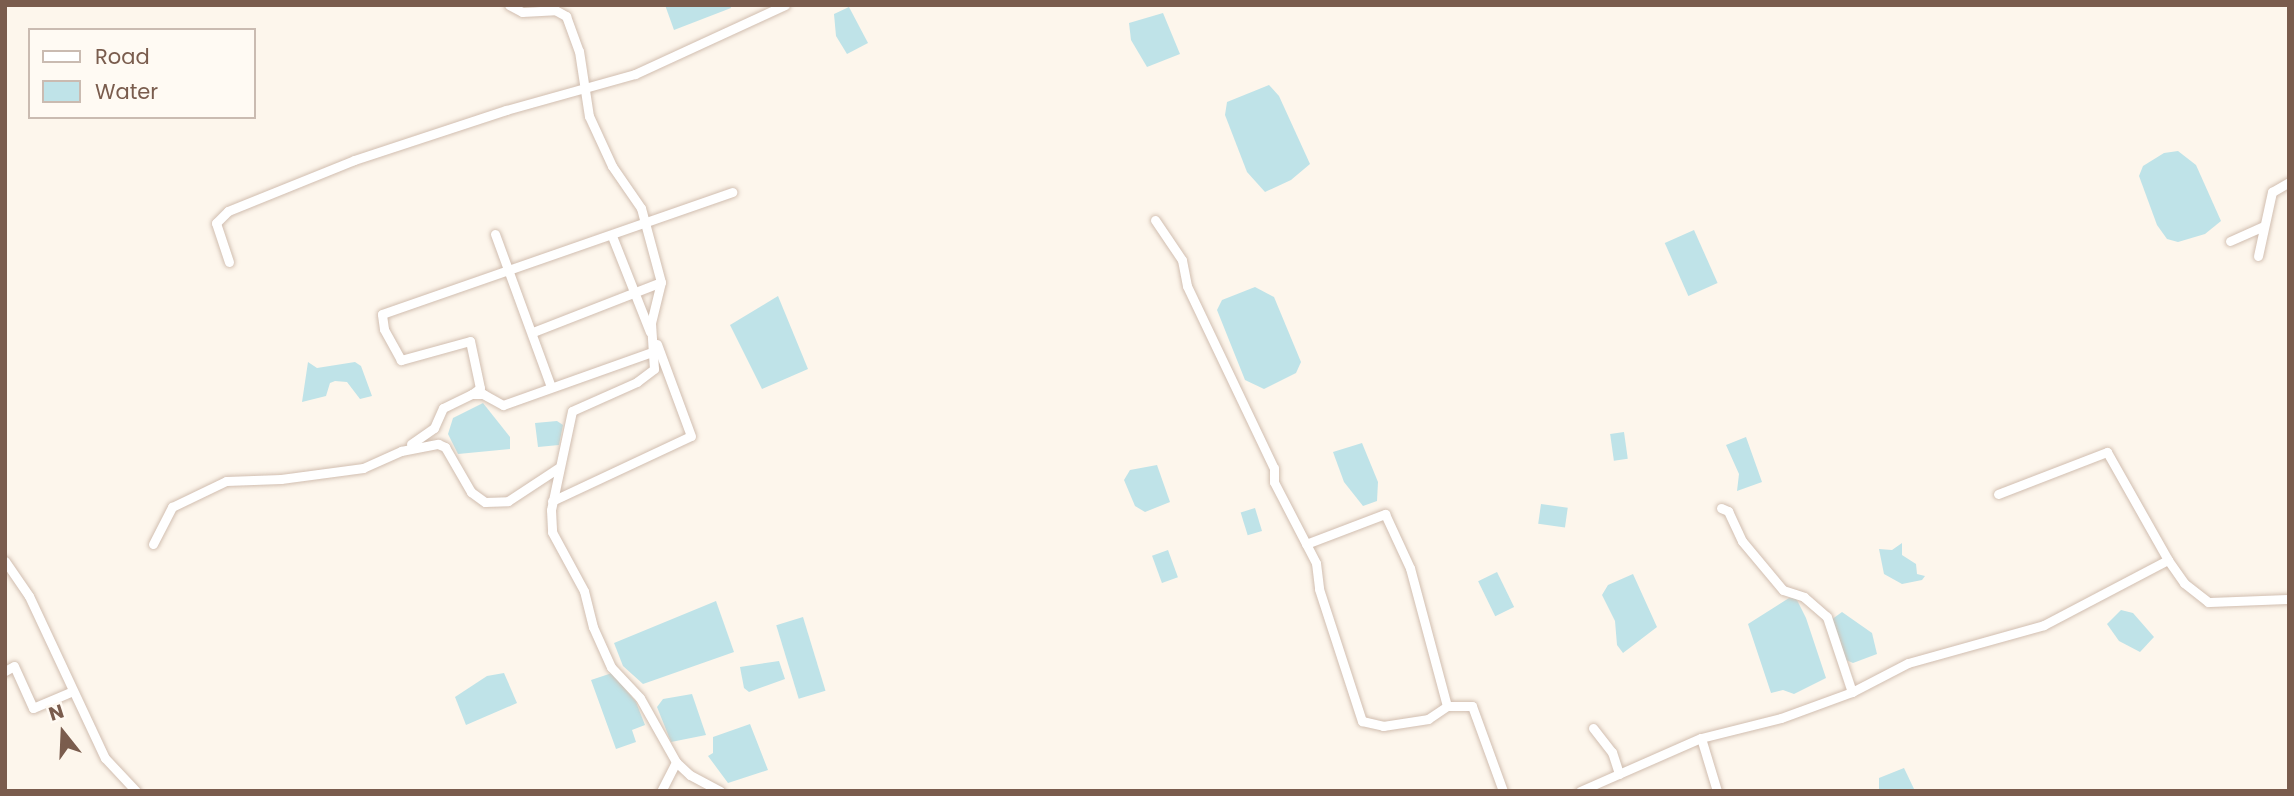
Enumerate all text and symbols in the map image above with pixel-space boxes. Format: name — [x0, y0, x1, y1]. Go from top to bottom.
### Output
legend — [28, 28, 256, 119]
text: Road — [95, 42, 150, 71]
text: Water — [95, 77, 158, 106]
north arrow — [28, 698, 98, 768]
text: N — [45, 698, 67, 728]

